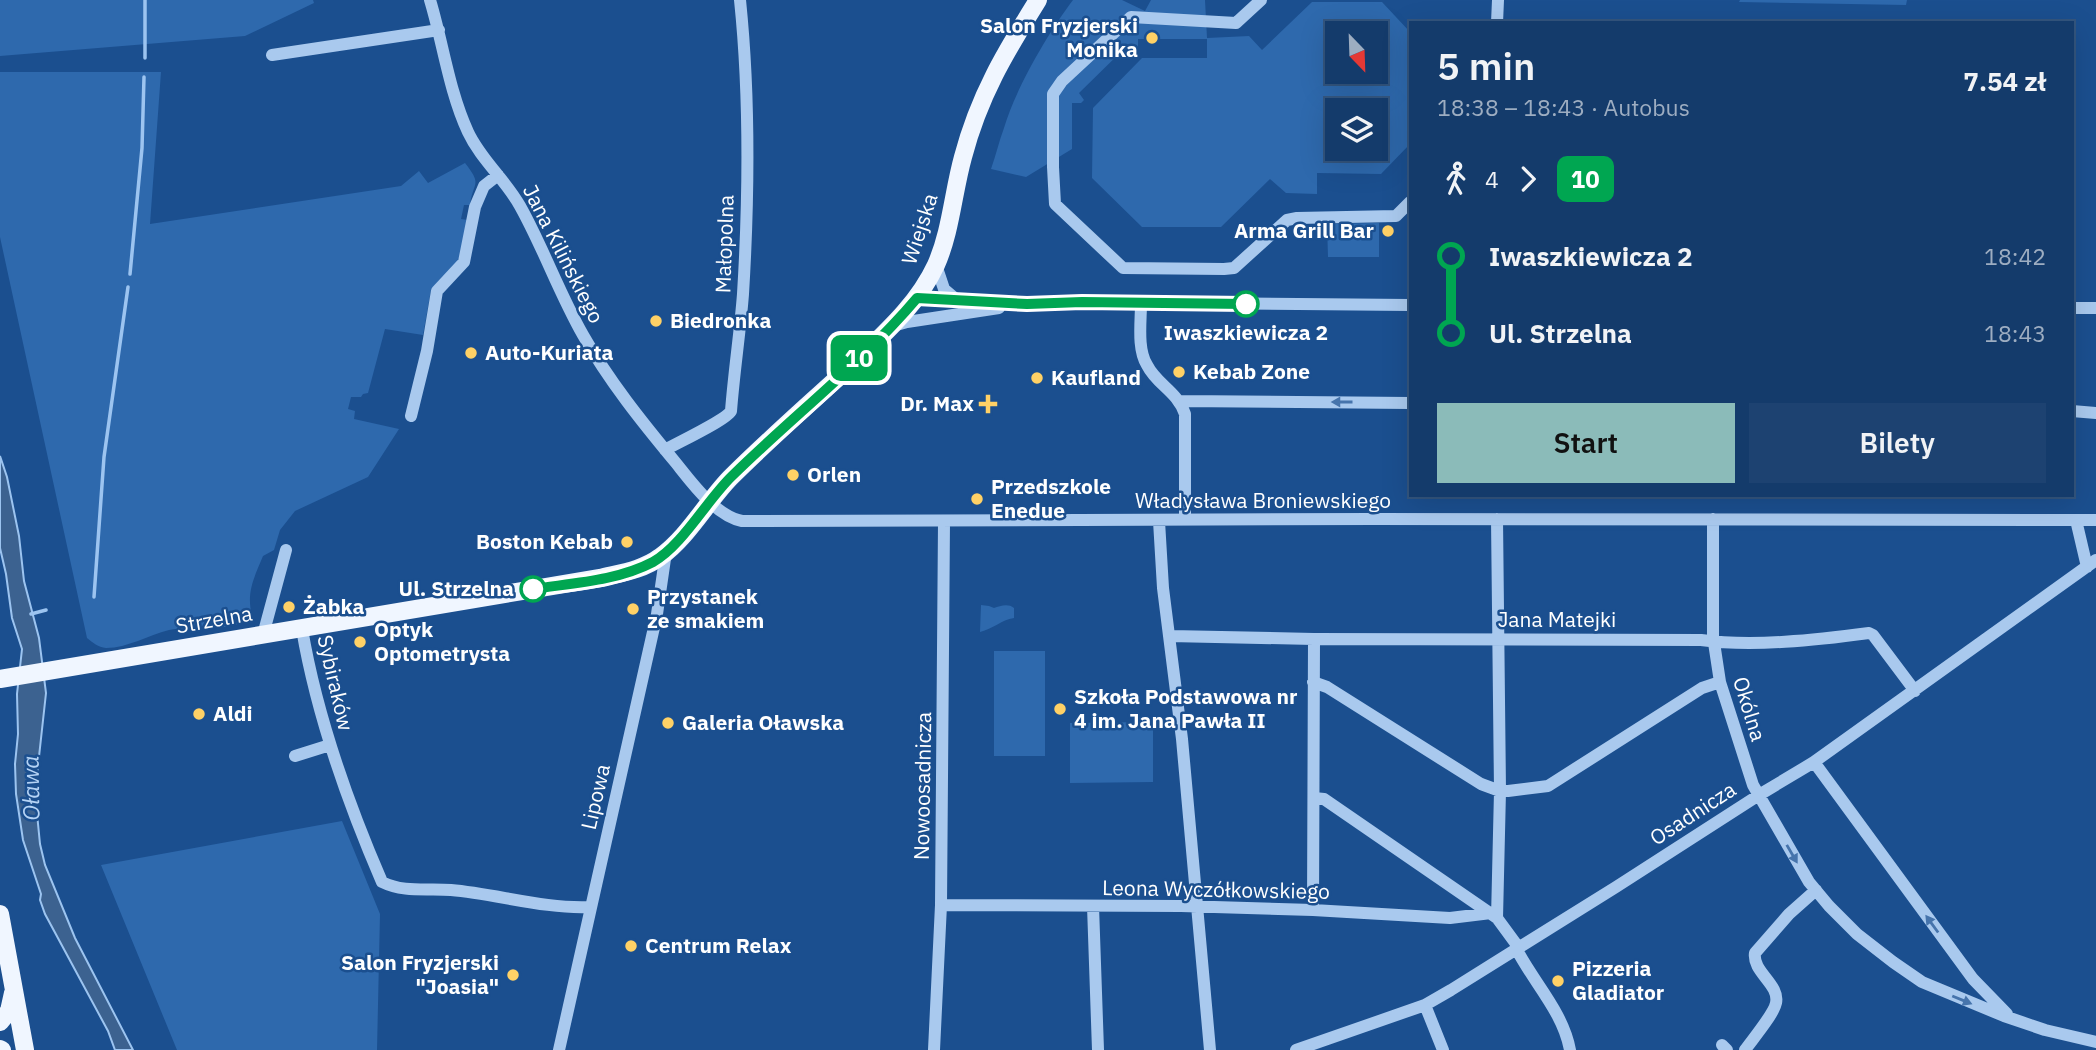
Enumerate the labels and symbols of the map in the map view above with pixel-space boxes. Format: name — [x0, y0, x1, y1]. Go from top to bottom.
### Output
place label: Salon Fryzjerski Monika — [980, 11, 1138, 63]
north arrow — [1325, 21, 1388, 84]
marker: Salon Fryzjerski Monika — [1144, 30, 1160, 46]
street label: Jana Kilińskiego — [517, 179, 611, 328]
street label: Wiejska — [894, 190, 944, 268]
street label: Małopolna — [708, 194, 740, 294]
place label: Arma Grill Bar — [1234, 216, 1375, 244]
marker: Arma Grill Bar — [1380, 223, 1396, 239]
marker: Iwaszkiewicza 2 — [1233, 291, 1259, 317]
place label: Biedronka — [670, 306, 771, 334]
marker: Biedronka — [648, 313, 664, 329]
place label: Iwaszkiewicza 2 — [1164, 318, 1328, 346]
line badge: 10 — [828, 335, 890, 381]
place label: Auto-Kuriata — [485, 338, 613, 366]
marker: Auto-Kuriata — [463, 345, 479, 361]
place label: Kebab Zone — [1193, 357, 1310, 385]
place label: Kaufland — [1051, 363, 1141, 391]
marker: Kebab Zone — [1171, 364, 1187, 380]
marker: Kaufland — [1029, 370, 1045, 386]
place label: Dr. Max — [900, 389, 974, 417]
marker: Dr. Max — [980, 396, 996, 412]
one-way arrow — [1331, 396, 1353, 408]
place label: Orlen — [807, 460, 861, 488]
marker: Orlen — [785, 467, 801, 483]
place label: Przedszkole Enedue — [991, 472, 1111, 524]
street label: Władysława Broniewskiego — [1135, 486, 1391, 514]
marker: Przedszkole Enedue — [969, 491, 985, 507]
place label: Boston Kebab — [476, 527, 613, 555]
marker: Boston Kebab — [619, 534, 635, 550]
place label: Ul. Strzelna — [399, 574, 514, 602]
marker: Ul. Strzelna — [520, 576, 546, 602]
place label: Przystanek ze smakiem — [647, 582, 764, 634]
place label: Żabka — [303, 592, 365, 620]
street label: Strzelna — [173, 599, 254, 640]
marker: Żabka — [281, 599, 297, 615]
marker: Przystanek ze smakiem — [625, 601, 641, 617]
street label: Jana Matejki — [1498, 605, 1616, 633]
place label: Optyk Optometrysta — [374, 615, 510, 667]
street label: Sybiraków — [311, 632, 361, 733]
marker: Optyk Optometrysta — [352, 634, 368, 650]
street label: Okólna — [1727, 673, 1773, 744]
place label: Szkoła Podstawowa nr 4 im. Jana Pawła II — [1074, 682, 1298, 734]
place label: Aldi — [213, 699, 253, 727]
marker: Szkoła Podstawowa nr 4 im. Jana Pawła II — [1052, 701, 1068, 717]
marker: Aldi — [191, 706, 207, 722]
place label: Galeria Oławska — [682, 708, 844, 736]
street label: Nowoosadnicza — [907, 712, 937, 860]
marker: Galeria Oławska — [660, 715, 676, 731]
water label: Oława — [14, 755, 46, 821]
street label: Lipowa — [574, 761, 616, 832]
street label: Osadnicza — [1644, 775, 1741, 851]
one-way arrow — [1786, 844, 1798, 864]
street label: Leona Wyczółkowskiego — [1102, 873, 1330, 905]
one-way arrow — [1925, 915, 1939, 933]
place label: Centrum Relax — [645, 931, 792, 959]
marker: Centrum Relax — [623, 938, 639, 954]
place label: Salon Fryzjerski "Joasia" — [341, 948, 499, 1000]
place label: Pizzeria Gladiator — [1572, 954, 1665, 1006]
marker: Salon Fryzjerski "Joasia" — [505, 967, 521, 983]
marker: Pizzeria Gladiator — [1550, 973, 1566, 989]
one-way arrow — [1951, 994, 1972, 1005]

